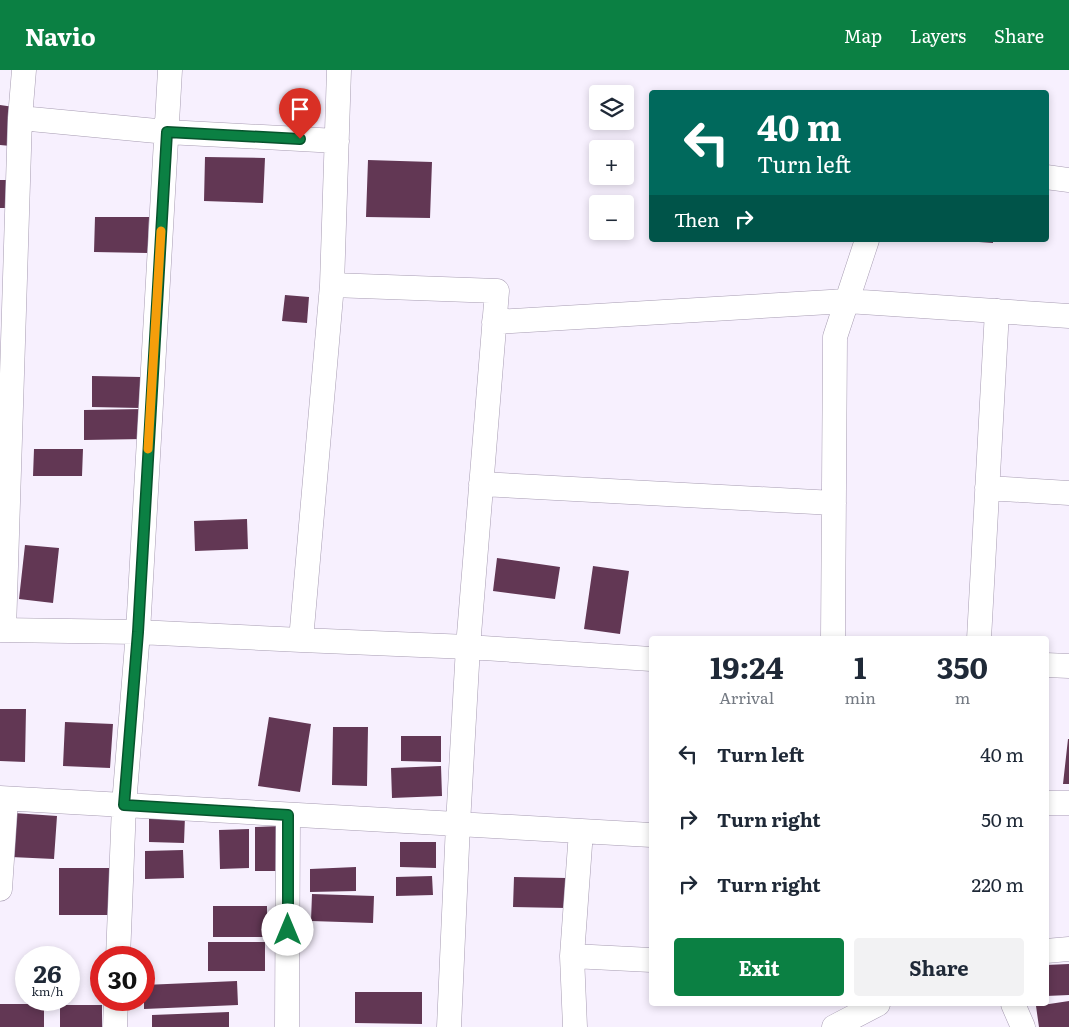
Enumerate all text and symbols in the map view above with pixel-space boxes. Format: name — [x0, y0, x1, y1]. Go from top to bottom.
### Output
text: Navio — [25, 18, 96, 53]
text: Map — [844, 22, 882, 49]
text: Layers — [910, 22, 966, 49]
text: Share — [994, 22, 1044, 49]
map controls — [589, 85, 634, 240]
button: layers — [589, 85, 634, 130]
pin — [279, 88, 321, 139]
icon: arrive — [286, 95, 314, 123]
text: 40 m — [757, 100, 842, 152]
icon: left — [674, 110, 739, 175]
button: + — [589, 140, 634, 185]
text: Turn left — [757, 147, 851, 180]
button: − — [589, 195, 634, 240]
text: Then — [674, 205, 720, 233]
icon: right — [730, 205, 758, 233]
text: 19:24 — [710, 644, 784, 688]
text: 1 — [854, 644, 866, 688]
text: 350 — [937, 644, 988, 688]
text: Arrival — [719, 685, 774, 709]
text: min — [844, 685, 876, 709]
text: m — [955, 685, 970, 709]
icon: left — [674, 740, 702, 768]
text: Turn left — [717, 740, 804, 768]
text: 40 m — [980, 740, 1024, 768]
icon: right — [674, 805, 702, 833]
text: Turn right — [717, 805, 821, 833]
text: 50 m — [981, 805, 1024, 833]
icon: right — [674, 870, 702, 898]
text: Turn right — [717, 870, 821, 898]
text: 220 m — [972, 870, 1024, 898]
position arrow — [261, 903, 313, 955]
button: Exit — [674, 938, 844, 996]
button: Share — [854, 938, 1024, 996]
speed limit sign: 30 — [90, 946, 155, 1011]
text: 26 — [33, 954, 62, 991]
text: km/h — [32, 982, 63, 1000]

